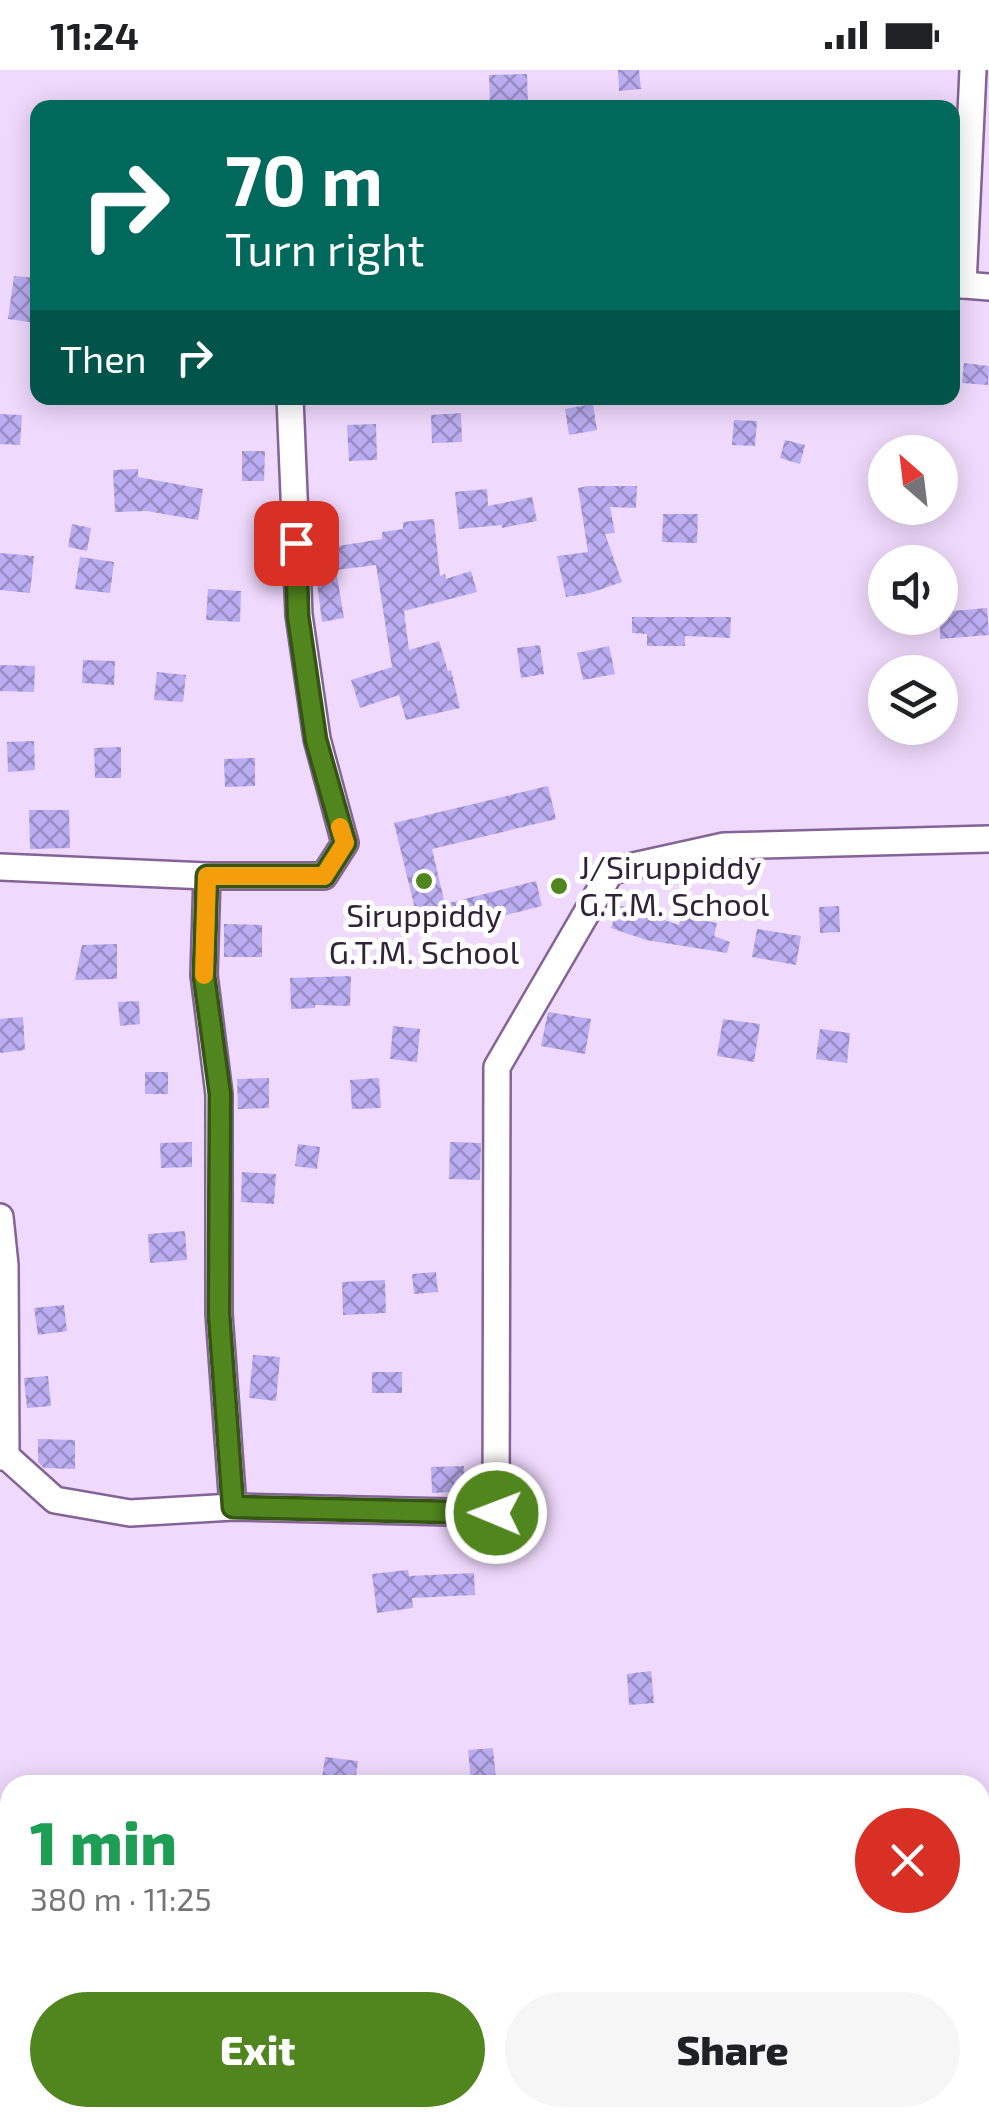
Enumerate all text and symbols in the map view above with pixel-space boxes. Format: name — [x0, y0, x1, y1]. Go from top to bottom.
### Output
text: 11:24 — [50, 12, 139, 58]
text: 70 m — [225, 136, 383, 220]
icon: right — [60, 140, 190, 270]
text: Turn right — [225, 221, 425, 275]
icon: right — [167, 330, 222, 385]
text: Then — [60, 335, 147, 381]
north arrow — [868, 435, 958, 525]
map controls — [868, 435, 958, 745]
pin — [254, 501, 339, 586]
icon: arrive — [269, 516, 324, 571]
button: sound — [868, 545, 958, 635]
button: layers — [868, 655, 958, 745]
place label: J/Siruppiddy G.T.M. School — [579, 847, 770, 922]
marker: Siruppiddy G.T.M. School — [413, 870, 435, 892]
marker: J/Siruppiddy G.T.M. School — [548, 875, 570, 897]
place label: Siruppiddy G.T.M. School — [329, 895, 520, 970]
position arrow — [444, 1461, 548, 1565]
text: 1 min — [30, 1805, 177, 1877]
button: close — [855, 1808, 960, 1913]
text: 380 m · 11:25 — [30, 1879, 212, 1917]
button: Exit — [30, 1992, 485, 2107]
button: Share — [505, 1992, 960, 2107]

